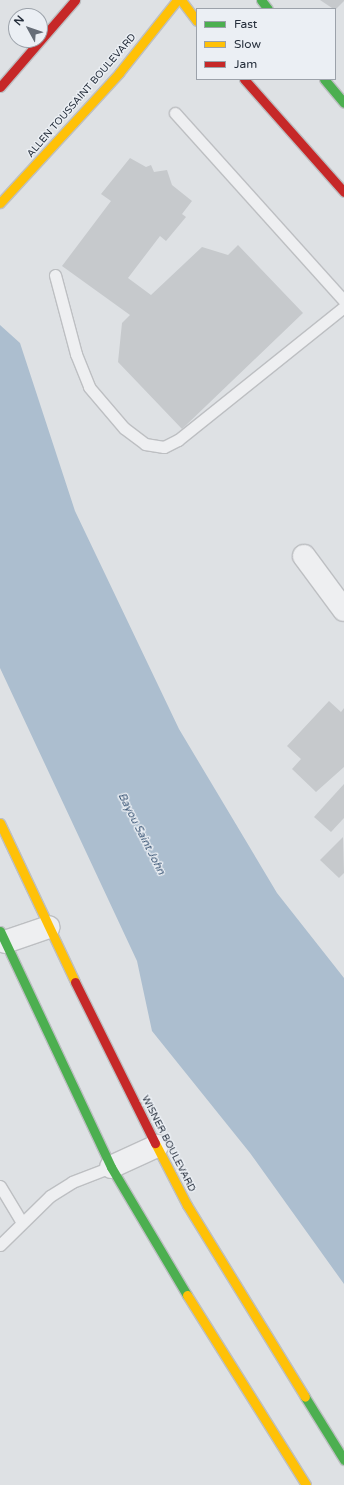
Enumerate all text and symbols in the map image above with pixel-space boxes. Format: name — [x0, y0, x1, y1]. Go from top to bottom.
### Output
north arrow — [8, 8, 48, 48]
legend — [196, 8, 336, 80]
text: N — [11, 13, 27, 28]
text: Fast — [234, 17, 257, 31]
street label: ALLEN TOUSSAINT BOULEVARD — [25, 32, 139, 160]
text: Slow — [234, 37, 261, 51]
text: Jam — [234, 57, 257, 71]
water label: Bayou Saint John — [115, 791, 167, 877]
street label: WISNER BOULEVARD — [138, 1094, 198, 1194]

